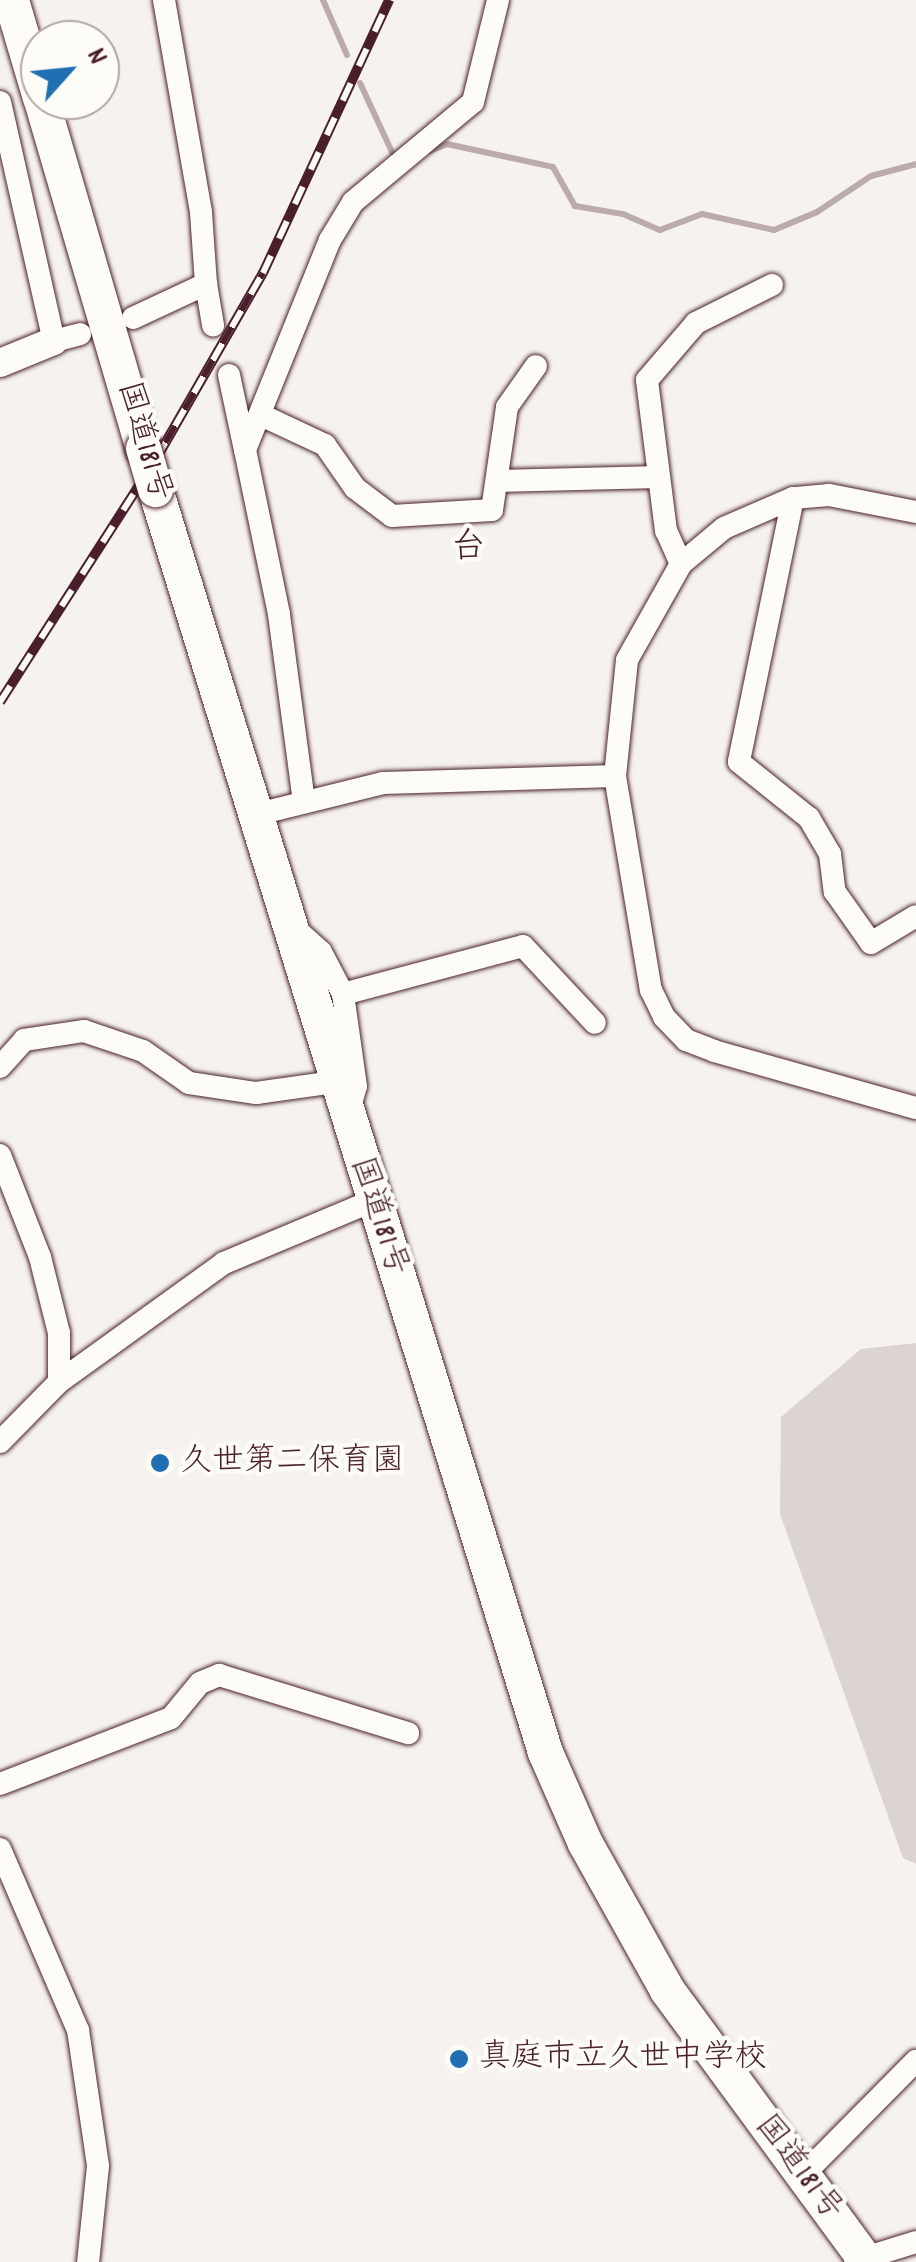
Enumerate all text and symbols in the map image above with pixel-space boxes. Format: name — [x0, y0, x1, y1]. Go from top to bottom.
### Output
north arrow — [20, 20, 120, 120]
text: N — [74, 42, 116, 73]
street label: 国道181号 — [107, 378, 177, 506]
district label: 台 — [451, 528, 485, 570]
street label: 国道181号 — [340, 1153, 414, 1281]
place label: 久世第二保育園 — [180, 1444, 404, 1482]
marker: 久世第二保育園 — [149, 1452, 171, 1474]
place label: 真庭市立久世中学校 — [479, 2040, 767, 2078]
marker: 真庭市立久世中学校 — [448, 2048, 470, 2070]
street label: 国道181号 — [745, 2108, 849, 2230]

